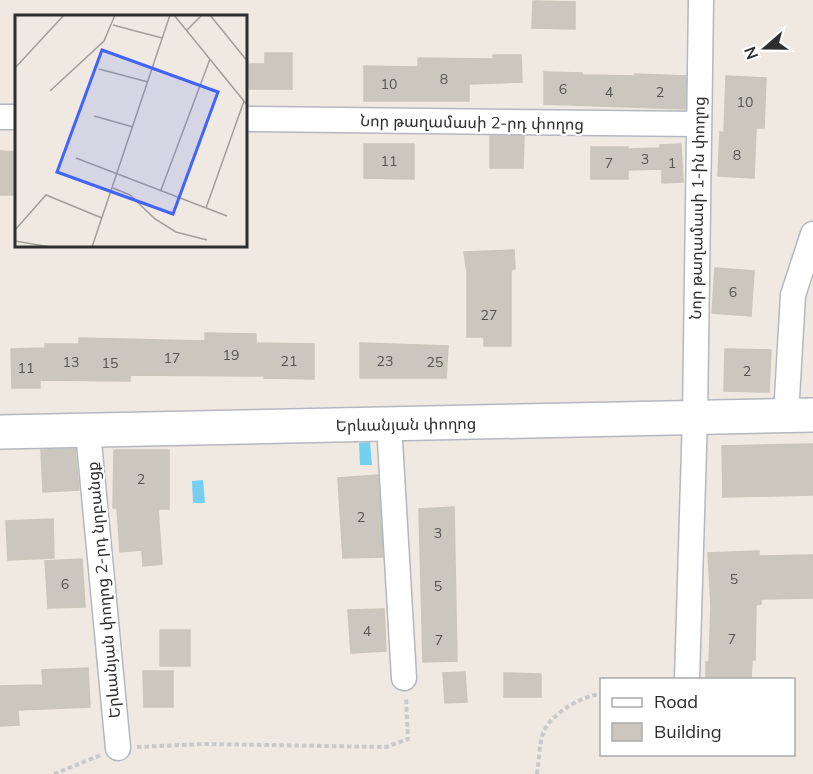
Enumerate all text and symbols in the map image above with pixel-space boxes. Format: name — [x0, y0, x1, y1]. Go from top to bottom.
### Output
inset map — [15, 15, 248, 248]
north arrow — [735, 18, 795, 78]
text: N — [739, 44, 762, 62]
house number: 8 — [440, 70, 448, 88]
house number: 10 — [381, 75, 397, 93]
house number: 6 — [559, 80, 567, 98]
house number: 4 — [605, 83, 614, 101]
house number: 2 — [656, 83, 664, 101]
house number: 10 — [737, 93, 753, 111]
street label: Նոր թաղամասի 1-ին փողոց — [685, 96, 709, 320]
street label: Նոր թաղամասի 2-րդ փողոց — [360, 110, 584, 134]
house number: 8 — [733, 146, 741, 164]
house number: 3 — [641, 150, 649, 168]
house number: 11 — [381, 152, 397, 170]
house number: 7 — [605, 154, 613, 172]
house number: 1 — [668, 154, 676, 172]
house number: 6 — [729, 283, 737, 301]
house number: 27 — [481, 306, 497, 324]
house number: 19 — [223, 346, 239, 364]
house number: 17 — [164, 349, 180, 367]
house number: 21 — [281, 352, 297, 370]
house number: 23 — [377, 352, 393, 370]
house number: 13 — [63, 353, 79, 371]
house number: 25 — [427, 353, 443, 371]
house number: 15 — [102, 354, 118, 372]
house number: 11 — [18, 359, 34, 377]
house number: 2 — [743, 362, 751, 380]
street label: Երևանյան փողոց — [336, 413, 476, 435]
street label: Երևանյան փողոց 2-րդ նրբանցք — [82, 461, 124, 719]
house number: 2 — [137, 470, 145, 488]
house number: 2 — [357, 508, 365, 526]
house number: 3 — [434, 524, 442, 542]
house number: 5 — [730, 570, 738, 588]
house number: 6 — [61, 575, 69, 593]
house number: 5 — [434, 577, 442, 595]
house number: 4 — [363, 622, 372, 640]
house number: 7 — [728, 630, 736, 648]
house number: 7 — [435, 631, 443, 649]
legend — [600, 678, 795, 756]
text: Road — [654, 690, 698, 713]
text: Building — [654, 720, 722, 743]

